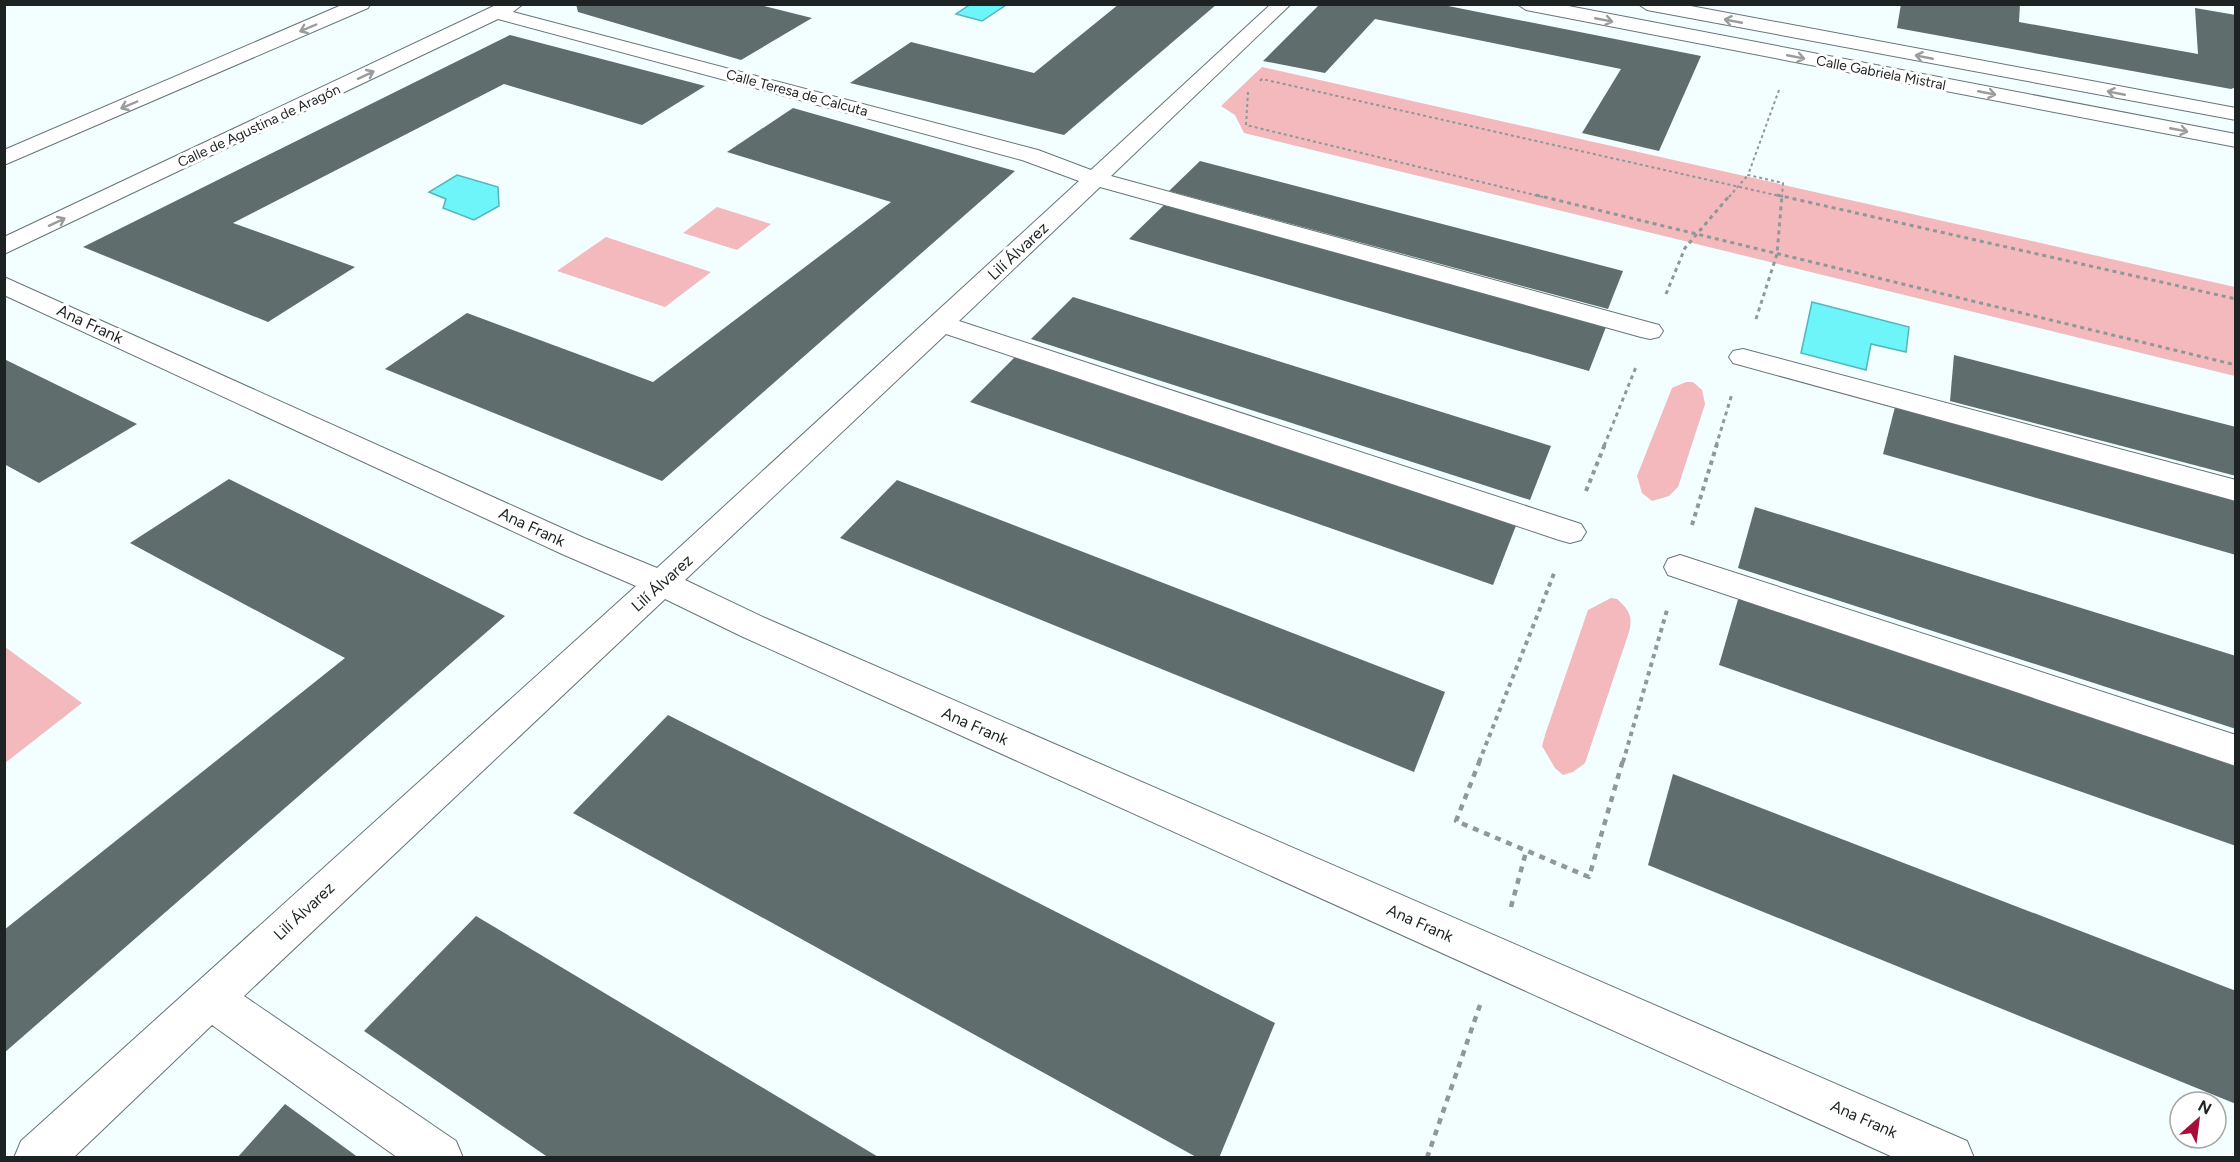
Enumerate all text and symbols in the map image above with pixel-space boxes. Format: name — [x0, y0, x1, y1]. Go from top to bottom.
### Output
one-way arrow — [1594, 15, 1614, 26]
one-way arrow — [1723, 15, 1743, 26]
one-way arrow — [299, 22, 317, 34]
one-way arrow — [1915, 51, 1935, 62]
one-way arrow — [1785, 52, 1805, 63]
street label: Calle Gabriela Mistral — [1815, 52, 1947, 94]
street label: Calle Teresa de Calcuta — [724, 66, 870, 120]
one-way arrow — [357, 68, 375, 80]
street label: Calle de Agustina de Aragón — [175, 81, 343, 171]
one-way arrow — [2107, 87, 2126, 98]
one-way arrow — [1977, 88, 1997, 99]
one-way arrow — [120, 100, 138, 111]
one-way arrow — [2169, 125, 2188, 136]
one-way arrow — [48, 215, 66, 227]
street label: Lilí Álvarez — [984, 218, 1052, 284]
street label: Ana Frank — [54, 300, 126, 348]
street label: Ana Frank — [496, 503, 568, 551]
street label: Lilí Álvarez — [627, 550, 697, 615]
street label: Ana Frank — [939, 703, 1011, 749]
street label: Lilí Álvarez — [270, 878, 338, 944]
street label: Ana Frank — [1384, 900, 1456, 946]
north arrow — [2168, 1090, 2228, 1150]
street label: Ana Frank — [1828, 1096, 1900, 1142]
text: N — [2195, 1096, 2215, 1118]

